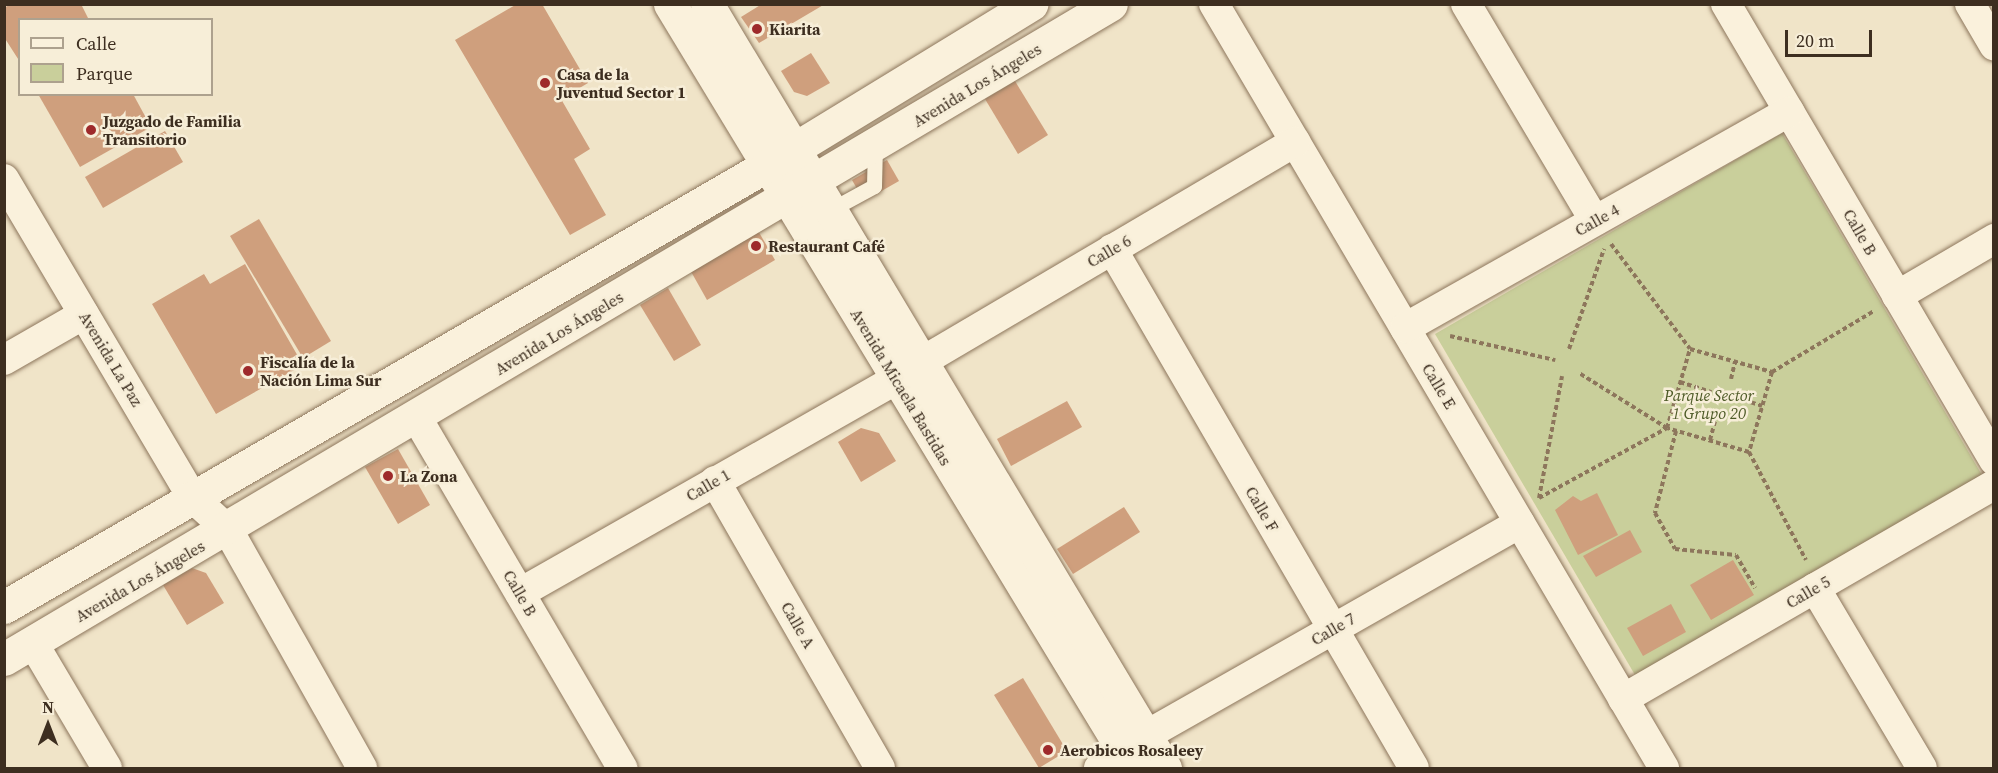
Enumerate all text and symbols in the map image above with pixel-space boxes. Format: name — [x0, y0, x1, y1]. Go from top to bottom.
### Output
legend — [18, 18, 213, 96]
scale bar — [1788, 18, 1875, 56]
place label: Kiarita — [769, 19, 820, 39]
marker: Kiarita — [750, 22, 764, 36]
text: 20 m — [1796, 28, 1834, 53]
text: Calle — [76, 31, 116, 56]
street label: Avenida Los Ángeles — [909, 39, 1045, 131]
text: Parque — [76, 61, 133, 86]
place label: Casa de la Juventud Sector 1 — [557, 64, 686, 102]
marker: Casa de la Juventud Sector 1 — [538, 76, 552, 90]
place label: Juzgado de Familia Transitorio — [103, 111, 241, 149]
marker: Juzgado de Familia Transitorio — [84, 123, 98, 137]
street label: Calle 4 — [1572, 200, 1622, 240]
street label: Calle B — [1839, 206, 1881, 258]
street label: Calle 6 — [1084, 231, 1134, 271]
place label: Restaurant Café — [768, 236, 885, 256]
marker: Restaurant Café — [749, 239, 763, 253]
street label: Avenida Los Ángeles — [491, 287, 627, 379]
street label: Avenida Micaela Bastidas — [847, 305, 955, 469]
street label: Avenida La Paz — [75, 308, 147, 410]
place label: Fiscalía de la Nación Lima Sur — [260, 352, 381, 390]
street label: Calle E — [1418, 360, 1460, 412]
marker: Fiscalía de la Nación Lima Sur — [241, 364, 255, 378]
park label: Parque Sector 1 Grupo 20 — [1664, 385, 1754, 423]
street label: Calle 1 — [683, 465, 733, 505]
place label: La Zona — [400, 466, 457, 486]
marker: La Zona — [381, 469, 395, 483]
street label: Calle F — [1241, 483, 1283, 535]
street label: Avenida Los Ángeles — [72, 536, 208, 626]
street label: Calle B — [499, 567, 541, 619]
street label: Calle 5 — [1783, 572, 1833, 612]
street label: Calle A — [777, 598, 819, 652]
street label: Calle 7 — [1308, 609, 1358, 649]
north arrow — [18, 695, 78, 755]
text: N — [42, 696, 54, 718]
place label: Aerobicos Rosaleey — [1060, 740, 1203, 760]
marker: Aerobicos Rosaleey — [1041, 743, 1055, 757]

